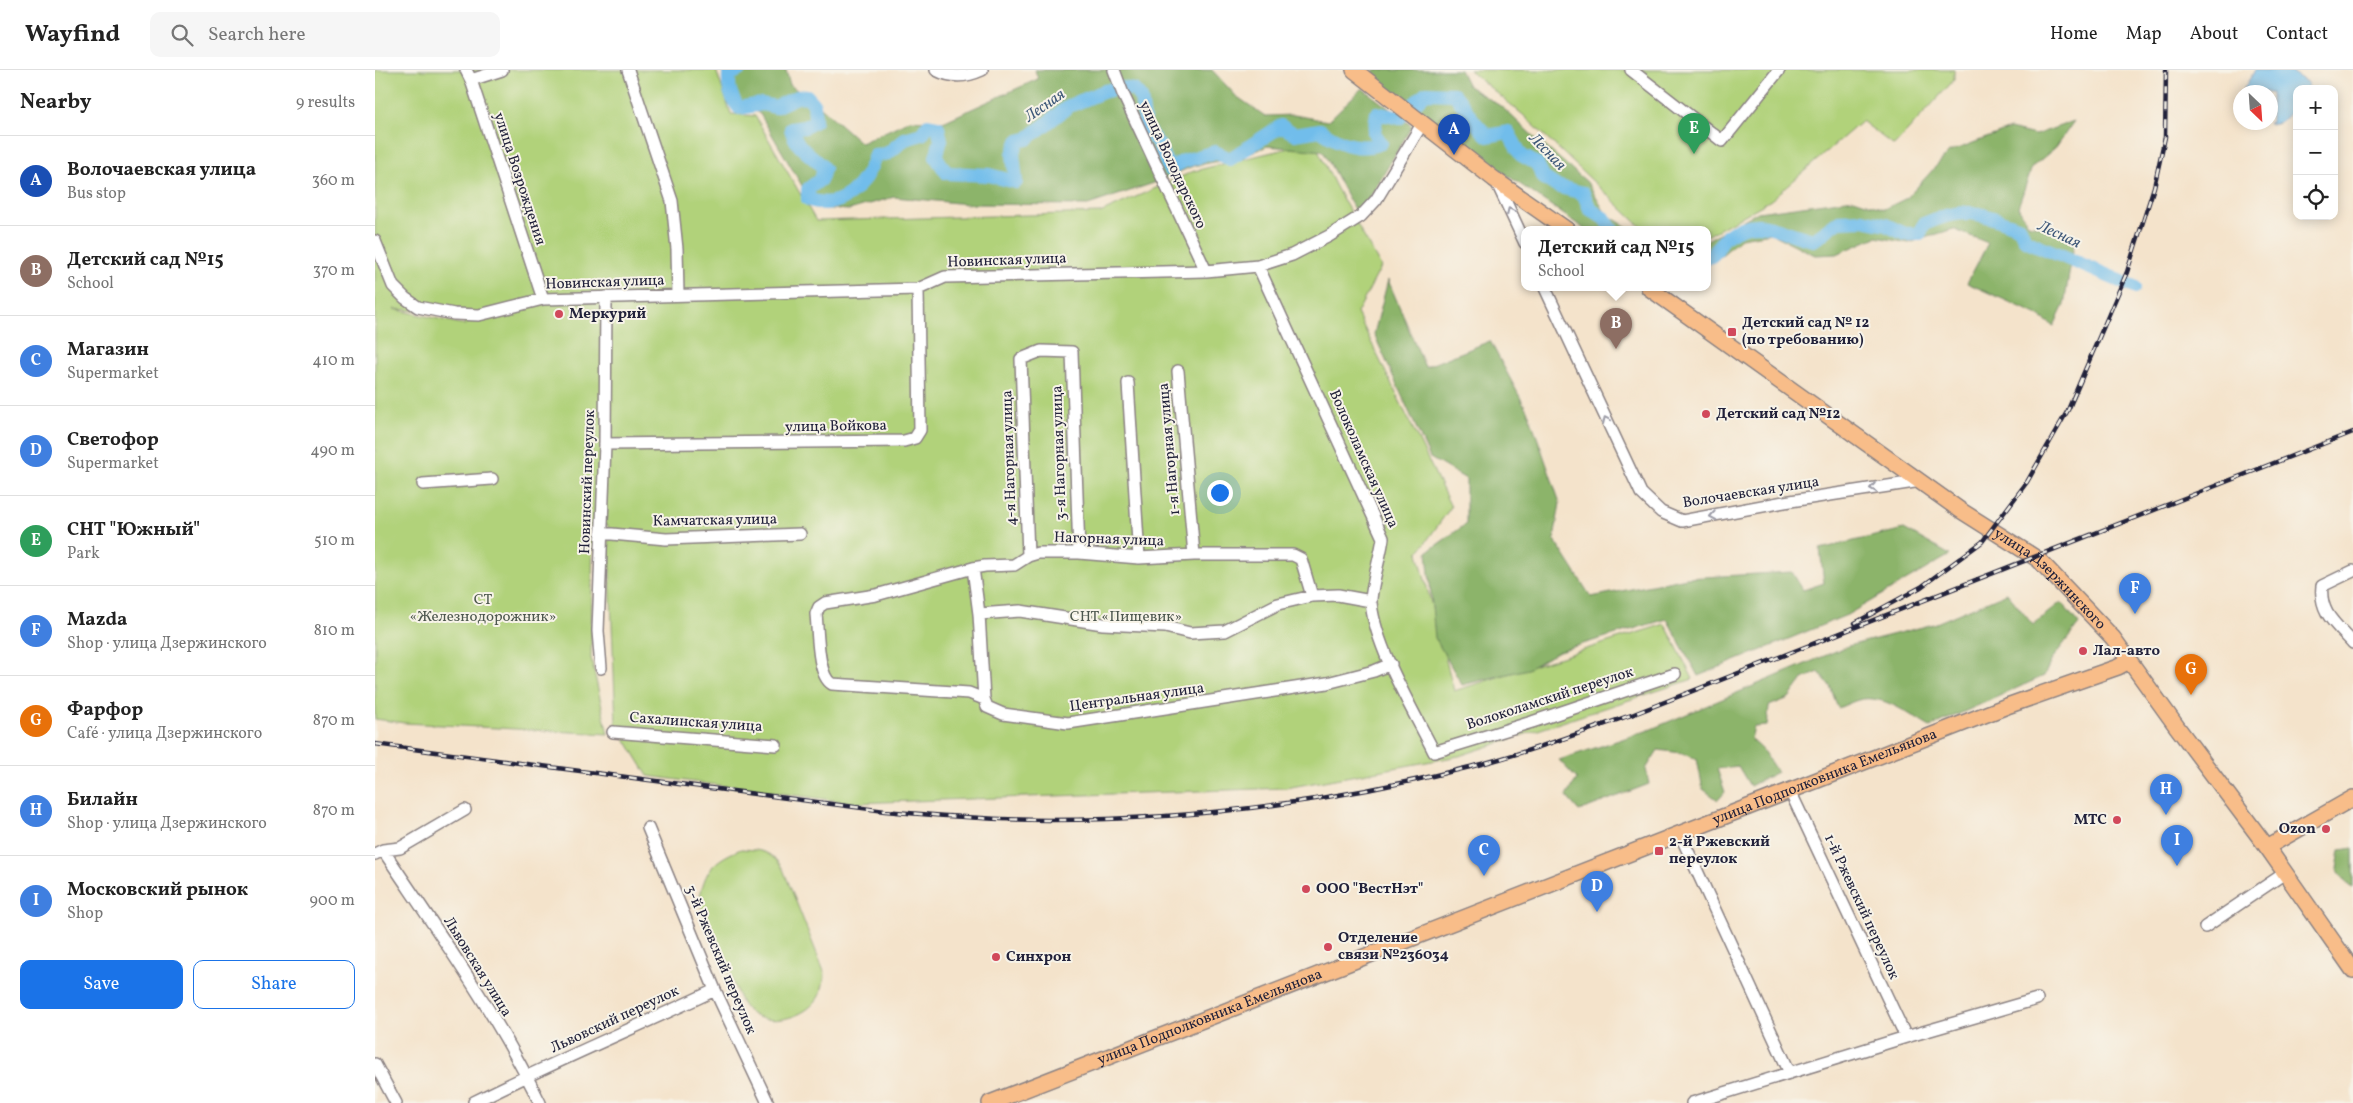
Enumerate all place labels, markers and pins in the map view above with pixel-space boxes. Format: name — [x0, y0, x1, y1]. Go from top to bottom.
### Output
pin: E — [1678, 113, 1710, 154]
pin: A — [1438, 114, 1470, 155]
place label: Меркурий — [569, 304, 646, 325]
marker: Меркурий — [553, 308, 565, 320]
pin: B — [1600, 308, 1632, 349]
place label: Детский сад № 12 (по требованию) — [1742, 313, 1869, 351]
marker: Детский сад № 12 (по требованию) — [1726, 326, 1738, 338]
place label: Детский сад №12 — [1716, 404, 1840, 425]
marker: Детский сад №12 — [1700, 408, 1712, 420]
pin: F — [2119, 573, 2151, 614]
place label: Лал-авто — [2093, 641, 2160, 662]
marker: Лал-авто — [2077, 645, 2089, 657]
pin: G — [2175, 654, 2207, 695]
pin: H — [2150, 774, 2182, 815]
place label: МТС — [2074, 810, 2107, 831]
marker: МТС — [2111, 814, 2123, 826]
place label: Ozon — [2279, 819, 2316, 840]
marker: Ozon — [2320, 823, 2332, 835]
pin: I — [2161, 825, 2193, 866]
place label: 2-й Ржевский переулок — [1669, 832, 1770, 870]
pin: C — [1468, 835, 1500, 876]
marker: 2-й Ржевский переулок — [1653, 845, 1665, 857]
pin: D — [1581, 871, 1613, 912]
place label: ООО "ВестНэт" — [1316, 879, 1424, 900]
marker: ООО "ВестНэт" — [1300, 883, 1312, 895]
place label: Отделение связи №236034 — [1338, 928, 1449, 966]
marker: Отделение связи №236034 — [1322, 941, 1334, 953]
place label: Синхрон — [1006, 947, 1072, 968]
marker: Синхрон — [990, 951, 1002, 963]

